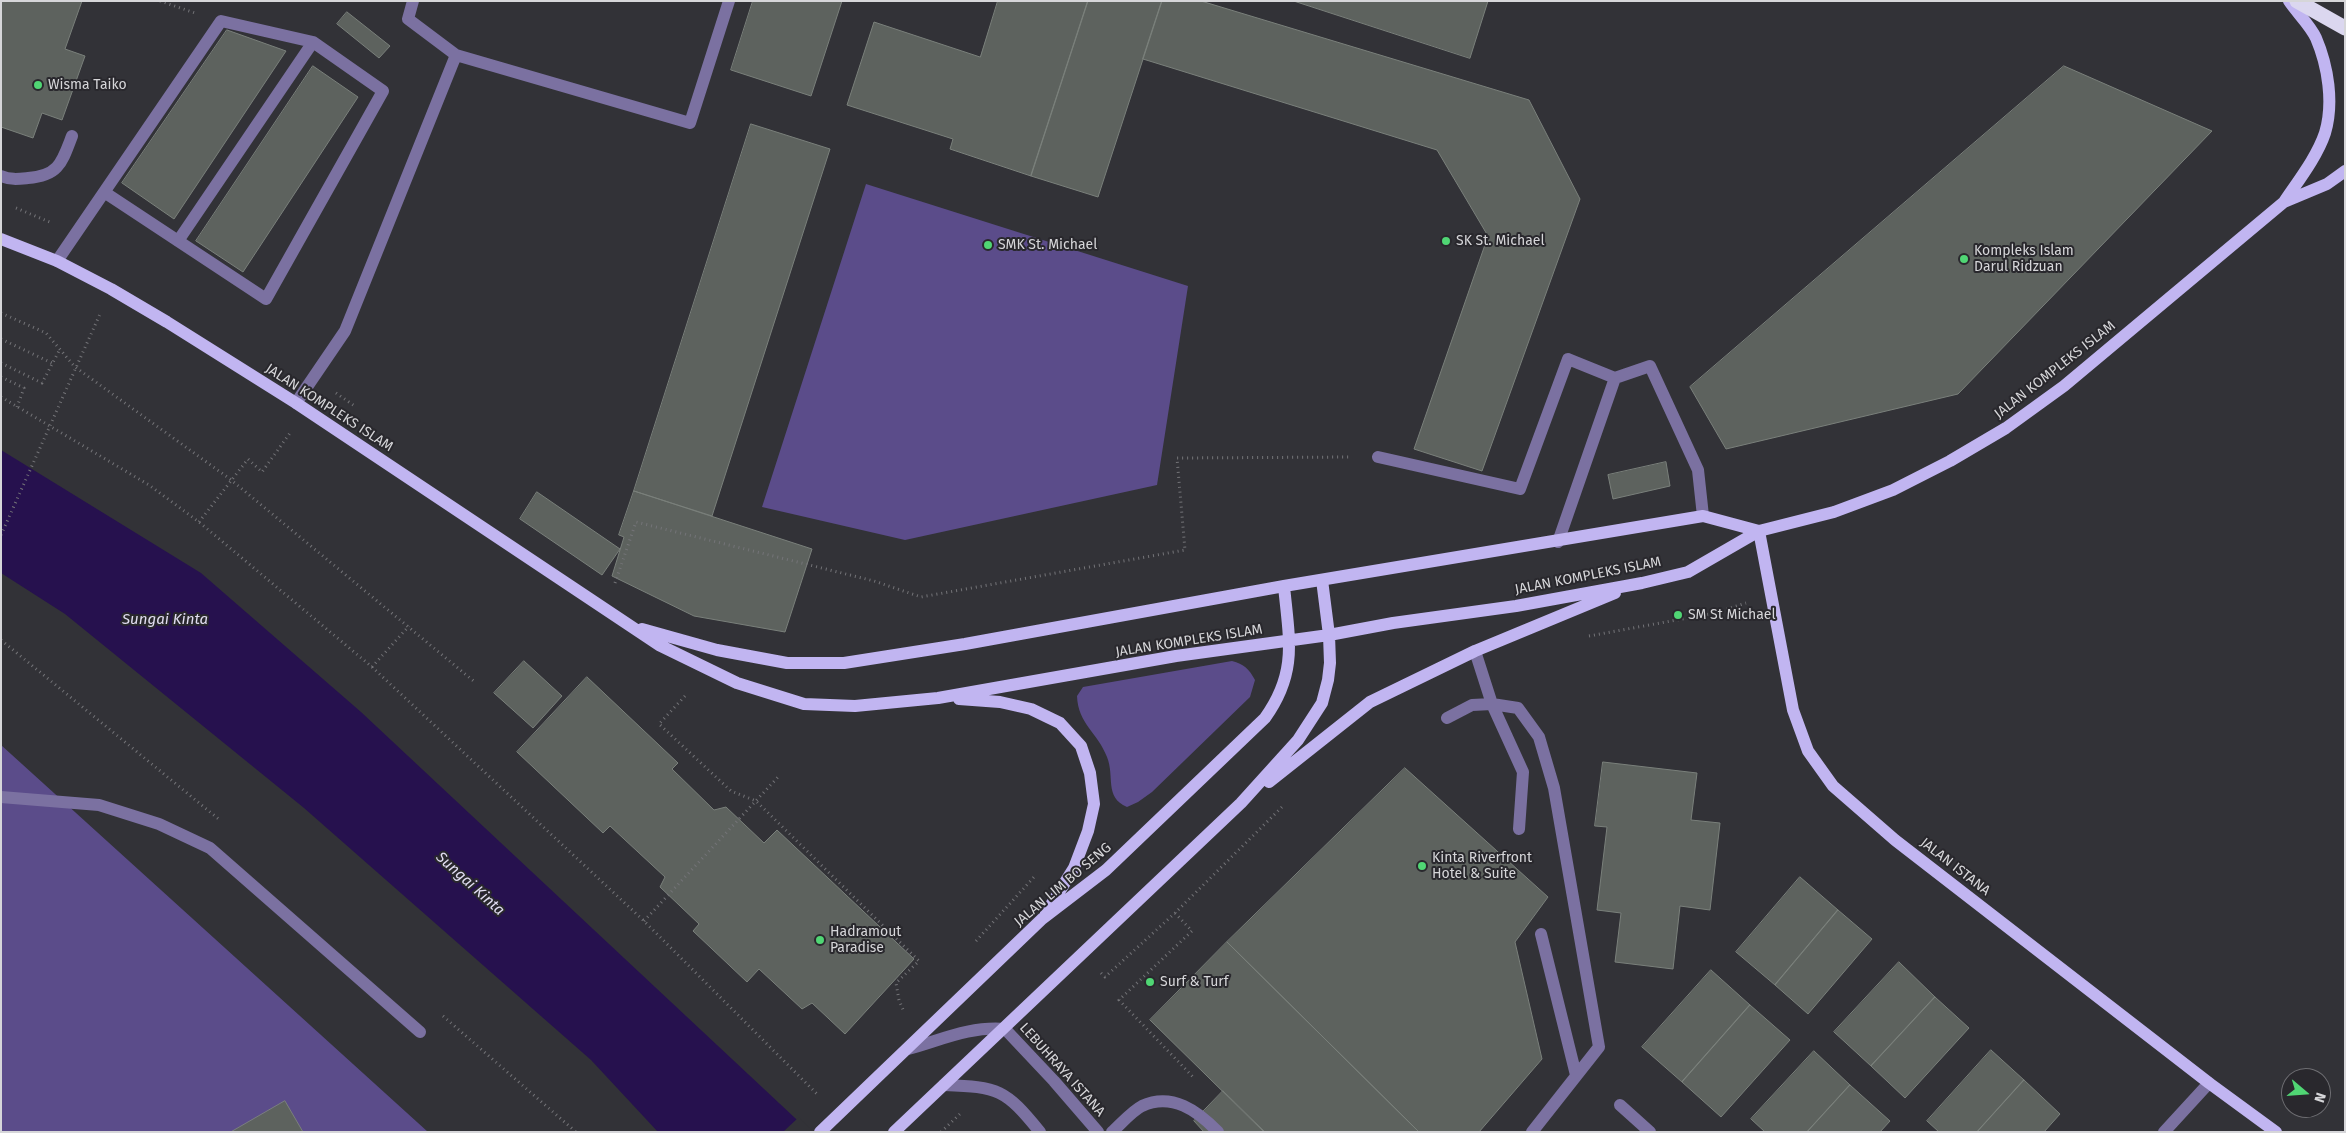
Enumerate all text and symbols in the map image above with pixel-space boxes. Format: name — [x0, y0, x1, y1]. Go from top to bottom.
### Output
place label: Wisma Taiko — [48, 77, 127, 93]
marker: Wisma Taiko — [32, 79, 44, 91]
place label: SK St. Michael — [1456, 233, 1544, 249]
marker: SK St. Michael — [1440, 235, 1452, 247]
place label: SMK St. Michael — [998, 237, 1097, 253]
marker: SMK St. Michael — [982, 239, 994, 251]
place label: Kompleks Islam Darul Ridzuan — [1974, 243, 2074, 276]
marker: Kompleks Islam Darul Ridzuan — [1958, 253, 1970, 265]
street label: JALAN KOMPLEKS ISLAM — [1991, 318, 2119, 422]
street label: JALAN KOMPLEKS ISLAM — [262, 360, 396, 456]
street label: JALAN KOMPLEKS ISLAM — [1513, 554, 1663, 598]
place label: SM St Michael — [1688, 607, 1776, 623]
marker: SM St Michael — [1672, 609, 1684, 621]
water label: Sungai Kinta — [122, 611, 208, 629]
street label: JALAN KOMPLEKS ISLAM — [1114, 621, 1264, 661]
street label: JALAN ISTANA — [1917, 834, 1993, 900]
street label: JALAN LIM BO SENG — [1011, 839, 1115, 931]
water label: Sungai Kinta — [432, 849, 508, 919]
place label: Kinta Riverfront Hotel & Suite — [1432, 850, 1532, 882]
marker: Kinta Riverfront Hotel & Suite — [1416, 860, 1428, 872]
place label: Hadramout Paradise — [830, 924, 901, 956]
marker: Hadramout Paradise — [814, 934, 826, 946]
place label: Surf & Turf — [1160, 974, 1228, 990]
marker: Surf & Turf — [1144, 976, 1156, 988]
street label: LEBUHRAYA ISTANA — [1016, 1020, 1108, 1120]
north arrow — [2281, 1068, 2331, 1118]
text: N — [2310, 1090, 2329, 1105]

